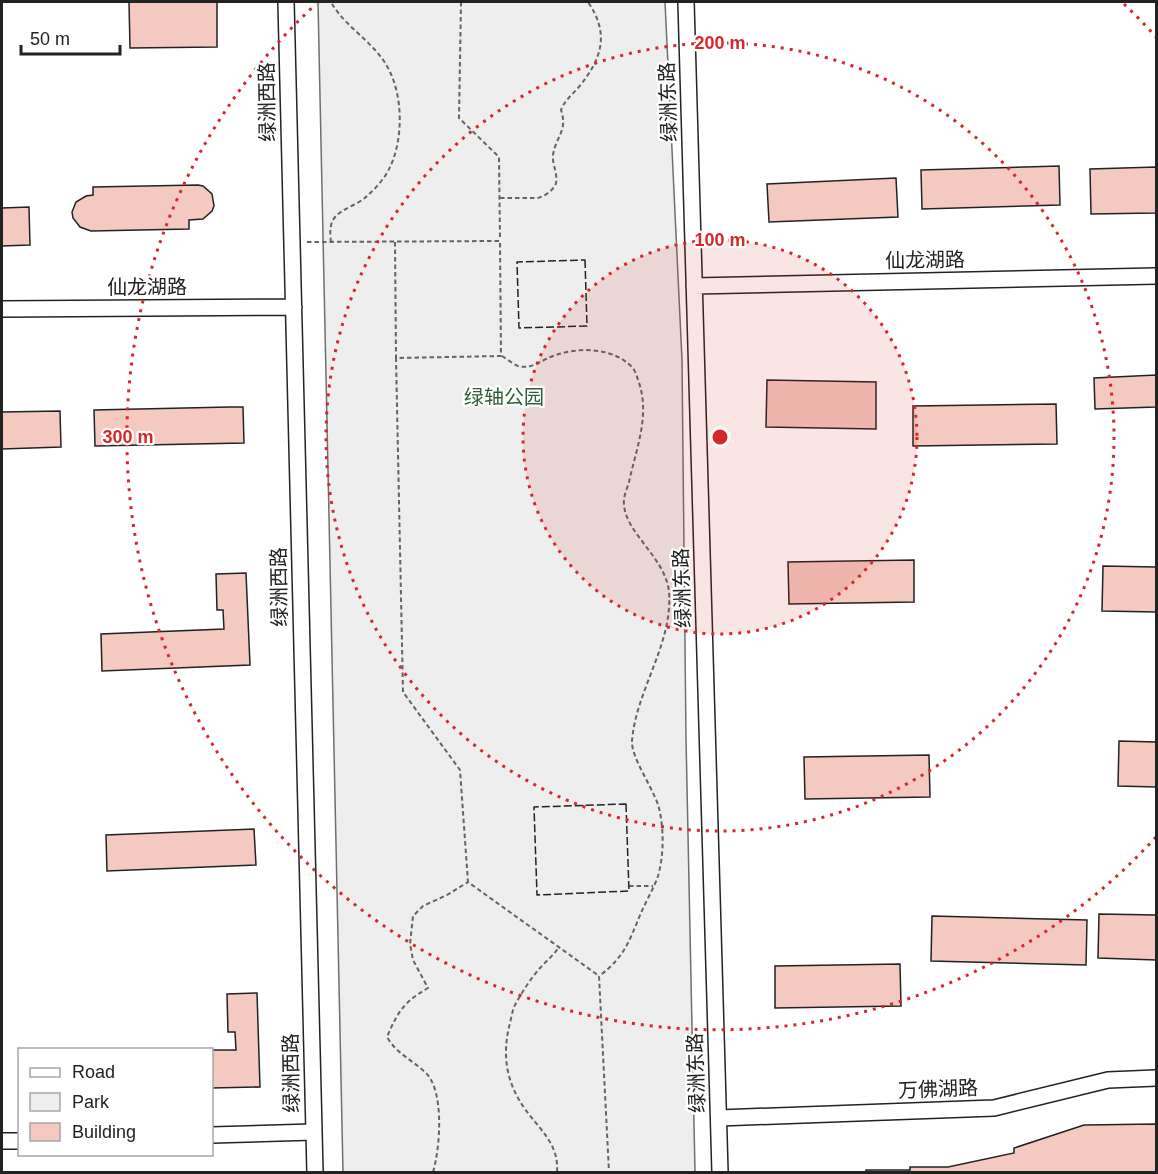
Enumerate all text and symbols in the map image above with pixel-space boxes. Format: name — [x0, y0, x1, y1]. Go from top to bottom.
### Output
scale bar — [21, 18, 120, 56]
text: 50 m — [30, 29, 70, 49]
text: 200 m — [694, 33, 746, 53]
street label: 绿洲西路 — [255, 62, 279, 142]
street label: 绿洲东路 — [656, 62, 680, 142]
text: 100 m — [694, 230, 746, 250]
street label: 仙龙湖路 — [885, 248, 965, 272]
street label: 仙龙湖路 — [107, 276, 187, 298]
park label: 绿轴公园 — [464, 386, 544, 408]
text: 300 m — [102, 427, 154, 447]
centre of rings — [710, 427, 730, 447]
street label: 绿洲西路 — [267, 547, 291, 627]
street label: 绿洲东路 — [670, 548, 694, 628]
street label: 绿洲西路 — [279, 1033, 303, 1113]
street label: 绿洲东路 — [684, 1033, 708, 1113]
legend — [18, 1048, 213, 1156]
text: Road — [72, 1062, 115, 1082]
street label: 万佛湖路 — [898, 1077, 978, 1101]
text: Park — [72, 1092, 110, 1112]
text: Building — [72, 1122, 136, 1142]

